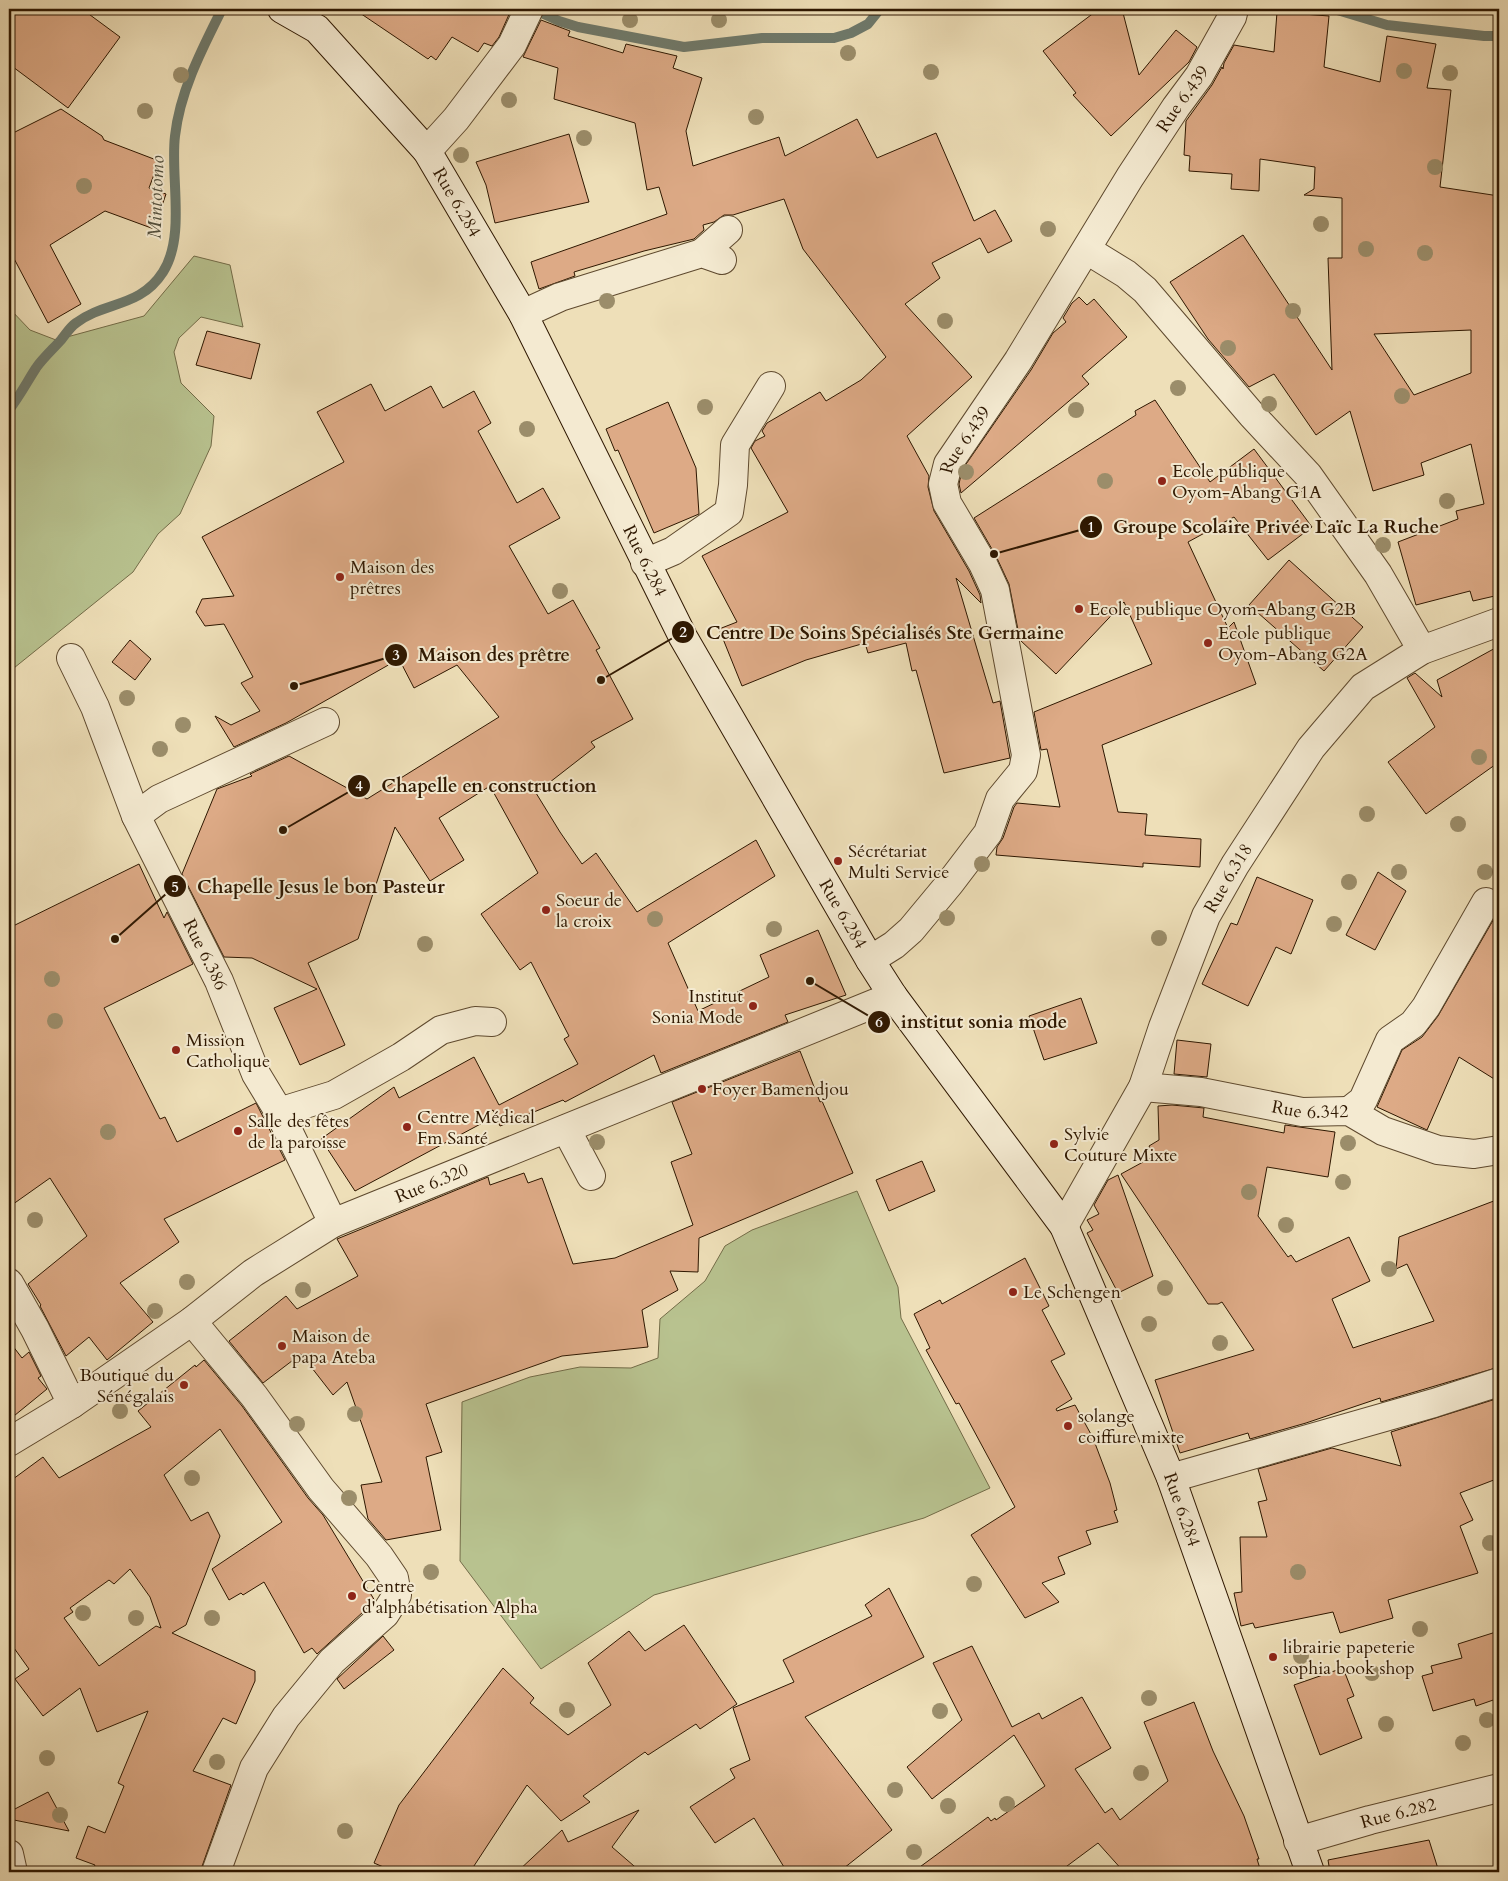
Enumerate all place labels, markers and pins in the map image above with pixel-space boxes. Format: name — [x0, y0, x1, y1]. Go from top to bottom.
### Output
place label: Ecole publique Oyom-Abang G1A — [1172, 459, 1322, 505]
marker: Ecole publique Oyom-Abang G1A — [1156, 475, 1168, 487]
callout: Groupe Scolaire Privée Laïc La Ruche — [1078, 510, 1449, 544]
place label: Maison des prêtres — [350, 555, 434, 601]
marker: Maison des prêtres — [334, 571, 346, 583]
place label: Ecole publique Oyom-Abang G2B — [1089, 597, 1356, 622]
marker: Ecole publique Oyom-Abang G2B — [1073, 603, 1085, 615]
callout: Centre De Soins Spécialisés Ste Germaine — [671, 615, 1074, 649]
place label: Ecole publique Oyom-Abang G2A — [1218, 621, 1368, 667]
marker: Ecole publique Oyom-Abang G2A — [1202, 637, 1214, 649]
callout: Maison des prêtre — [383, 638, 580, 672]
callout: Chapelle en construction — [346, 769, 607, 803]
place label: Sécrétariat Multi Service — [848, 839, 949, 885]
marker: Sécrétariat Multi Service — [832, 855, 844, 867]
callout: Chapelle Jesus le bon Pasteur — [162, 869, 455, 903]
place label: Soeur de la croix — [556, 888, 622, 934]
marker: Soeur de la croix — [540, 904, 552, 916]
place label: Institut Sonia Mode — [652, 984, 743, 1030]
marker: Institut Sonia Mode — [747, 1000, 759, 1012]
callout: institut sonia mode — [866, 1005, 1078, 1039]
place label: Mission Catholique — [186, 1028, 270, 1074]
marker: Mission Catholique — [170, 1044, 182, 1056]
place label: Foyer Bamendjou — [712, 1077, 849, 1102]
marker: Foyer Bamendjou — [696, 1083, 708, 1095]
place label: Centre Médical Fm Santé — [417, 1105, 535, 1151]
place label: Salle des fêtes de la paroisse — [248, 1109, 349, 1155]
marker: Centre Médical Fm Santé — [401, 1121, 413, 1133]
place label: Sylvie Couture Mixte — [1064, 1122, 1177, 1168]
marker: Salle des fêtes de la paroisse — [232, 1125, 244, 1137]
marker: Sylvie Couture Mixte — [1048, 1138, 1060, 1150]
place label: Le Schengen — [1023, 1280, 1122, 1305]
marker: Le Schengen — [1007, 1286, 1019, 1298]
place label: Maison de papa Ateba — [292, 1324, 376, 1370]
marker: Maison de papa Ateba — [276, 1340, 288, 1352]
place label: Boutique du Sénégalais — [79, 1363, 174, 1409]
marker: Boutique du Sénégalais — [178, 1379, 190, 1391]
place label: solange coiffure mixte — [1078, 1404, 1184, 1450]
marker: solange coiffure mixte — [1062, 1420, 1074, 1432]
place label: Centre d'alphabétisation Alpha — [362, 1574, 538, 1620]
marker: Centre d'alphabétisation Alpha — [346, 1590, 358, 1602]
place label: librairie papeterie sophia book shop — [1283, 1635, 1415, 1681]
marker: librairie papeterie sophia book shop — [1267, 1651, 1279, 1663]

